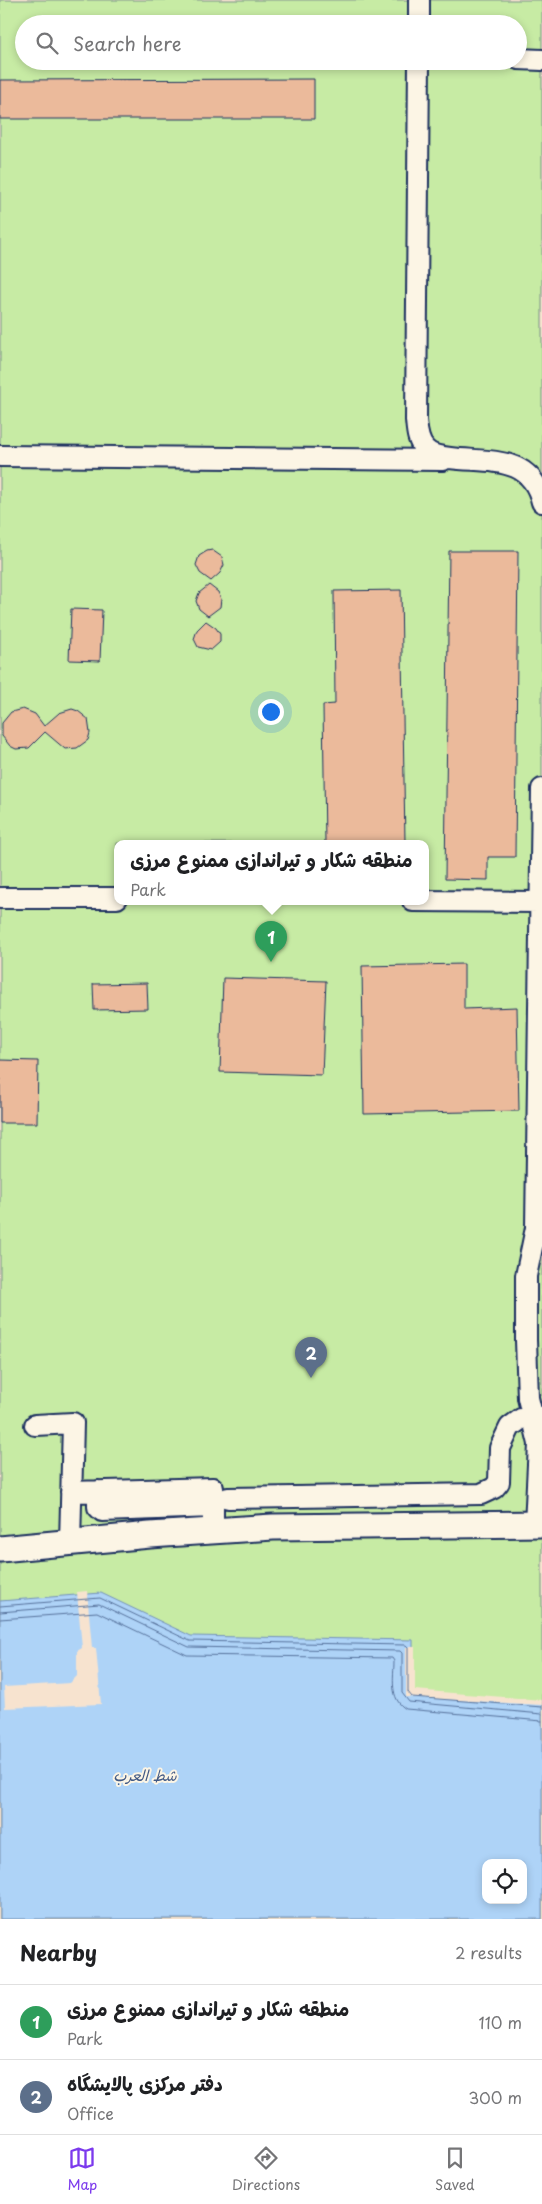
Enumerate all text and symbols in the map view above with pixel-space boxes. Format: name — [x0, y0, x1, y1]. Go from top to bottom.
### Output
search box — [15, 15, 527, 70]
icon: search — [33, 29, 61, 57]
text: Search here — [73, 29, 182, 57]
your location — [258, 699, 284, 725]
popup — [114, 840, 429, 905]
text: منطقه شکار و تیراندازی ممنوع مرزی — [130, 845, 413, 873]
text: Park — [130, 877, 166, 901]
pin: 1 — [255, 921, 287, 962]
pin: 2 — [295, 1337, 327, 1378]
water label: شط العرب — [113, 1763, 177, 1786]
map controls — [482, 1859, 527, 1904]
button: locate — [482, 1859, 527, 1904]
text: Nearby — [20, 1936, 97, 1968]
text: 2 results — [455, 1940, 522, 1964]
text: منطقه شکار و تیراندازی ممنوع مرزی — [67, 1994, 349, 2022]
text: 1 — [32, 2010, 40, 2034]
text: 110 m — [479, 2010, 522, 2034]
text: Park — [67, 2026, 103, 2050]
text: دفتر مرکزی پالایشگاه — [67, 2069, 223, 2097]
text: 2 — [30, 2085, 42, 2109]
text: 300 m — [468, 2085, 522, 2109]
text: Office — [67, 2101, 114, 2125]
tab: Map — [67, 2144, 97, 2195]
tab: Directions — [232, 2144, 300, 2195]
tab: Saved — [435, 2144, 475, 2195]

